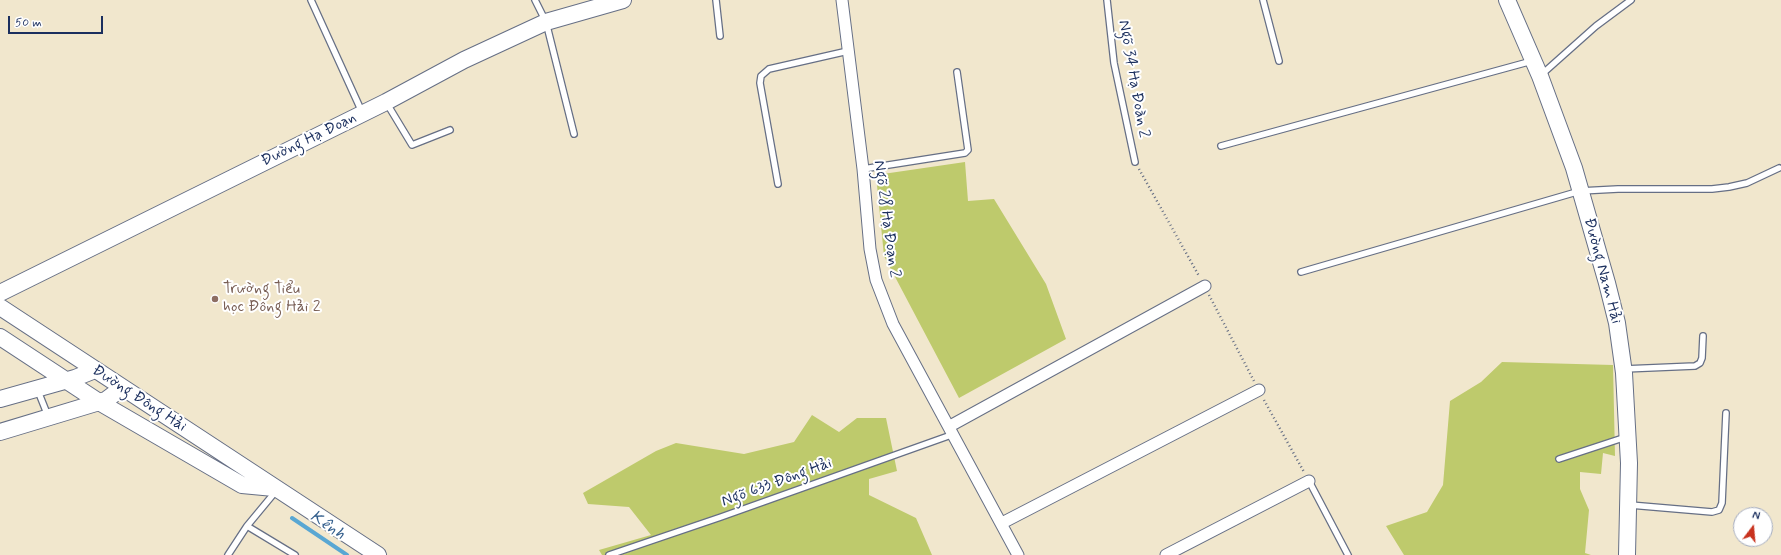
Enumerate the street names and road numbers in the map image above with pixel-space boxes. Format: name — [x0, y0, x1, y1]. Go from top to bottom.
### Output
street label: Ngõ 34 Hạ Đoàn 2 — [1113, 19, 1153, 139]
street label: Đường Hạ Đoạn — [258, 109, 360, 171]
street label: Ngõ 28 Hạ Đoạn 2 — [868, 159, 904, 279]
street label: Đường Nam Hải — [1579, 216, 1625, 326]
street label: Đường Đông Hải — [88, 361, 190, 437]
street label: Ngõ 633 Đông Hải — [719, 454, 835, 512]

